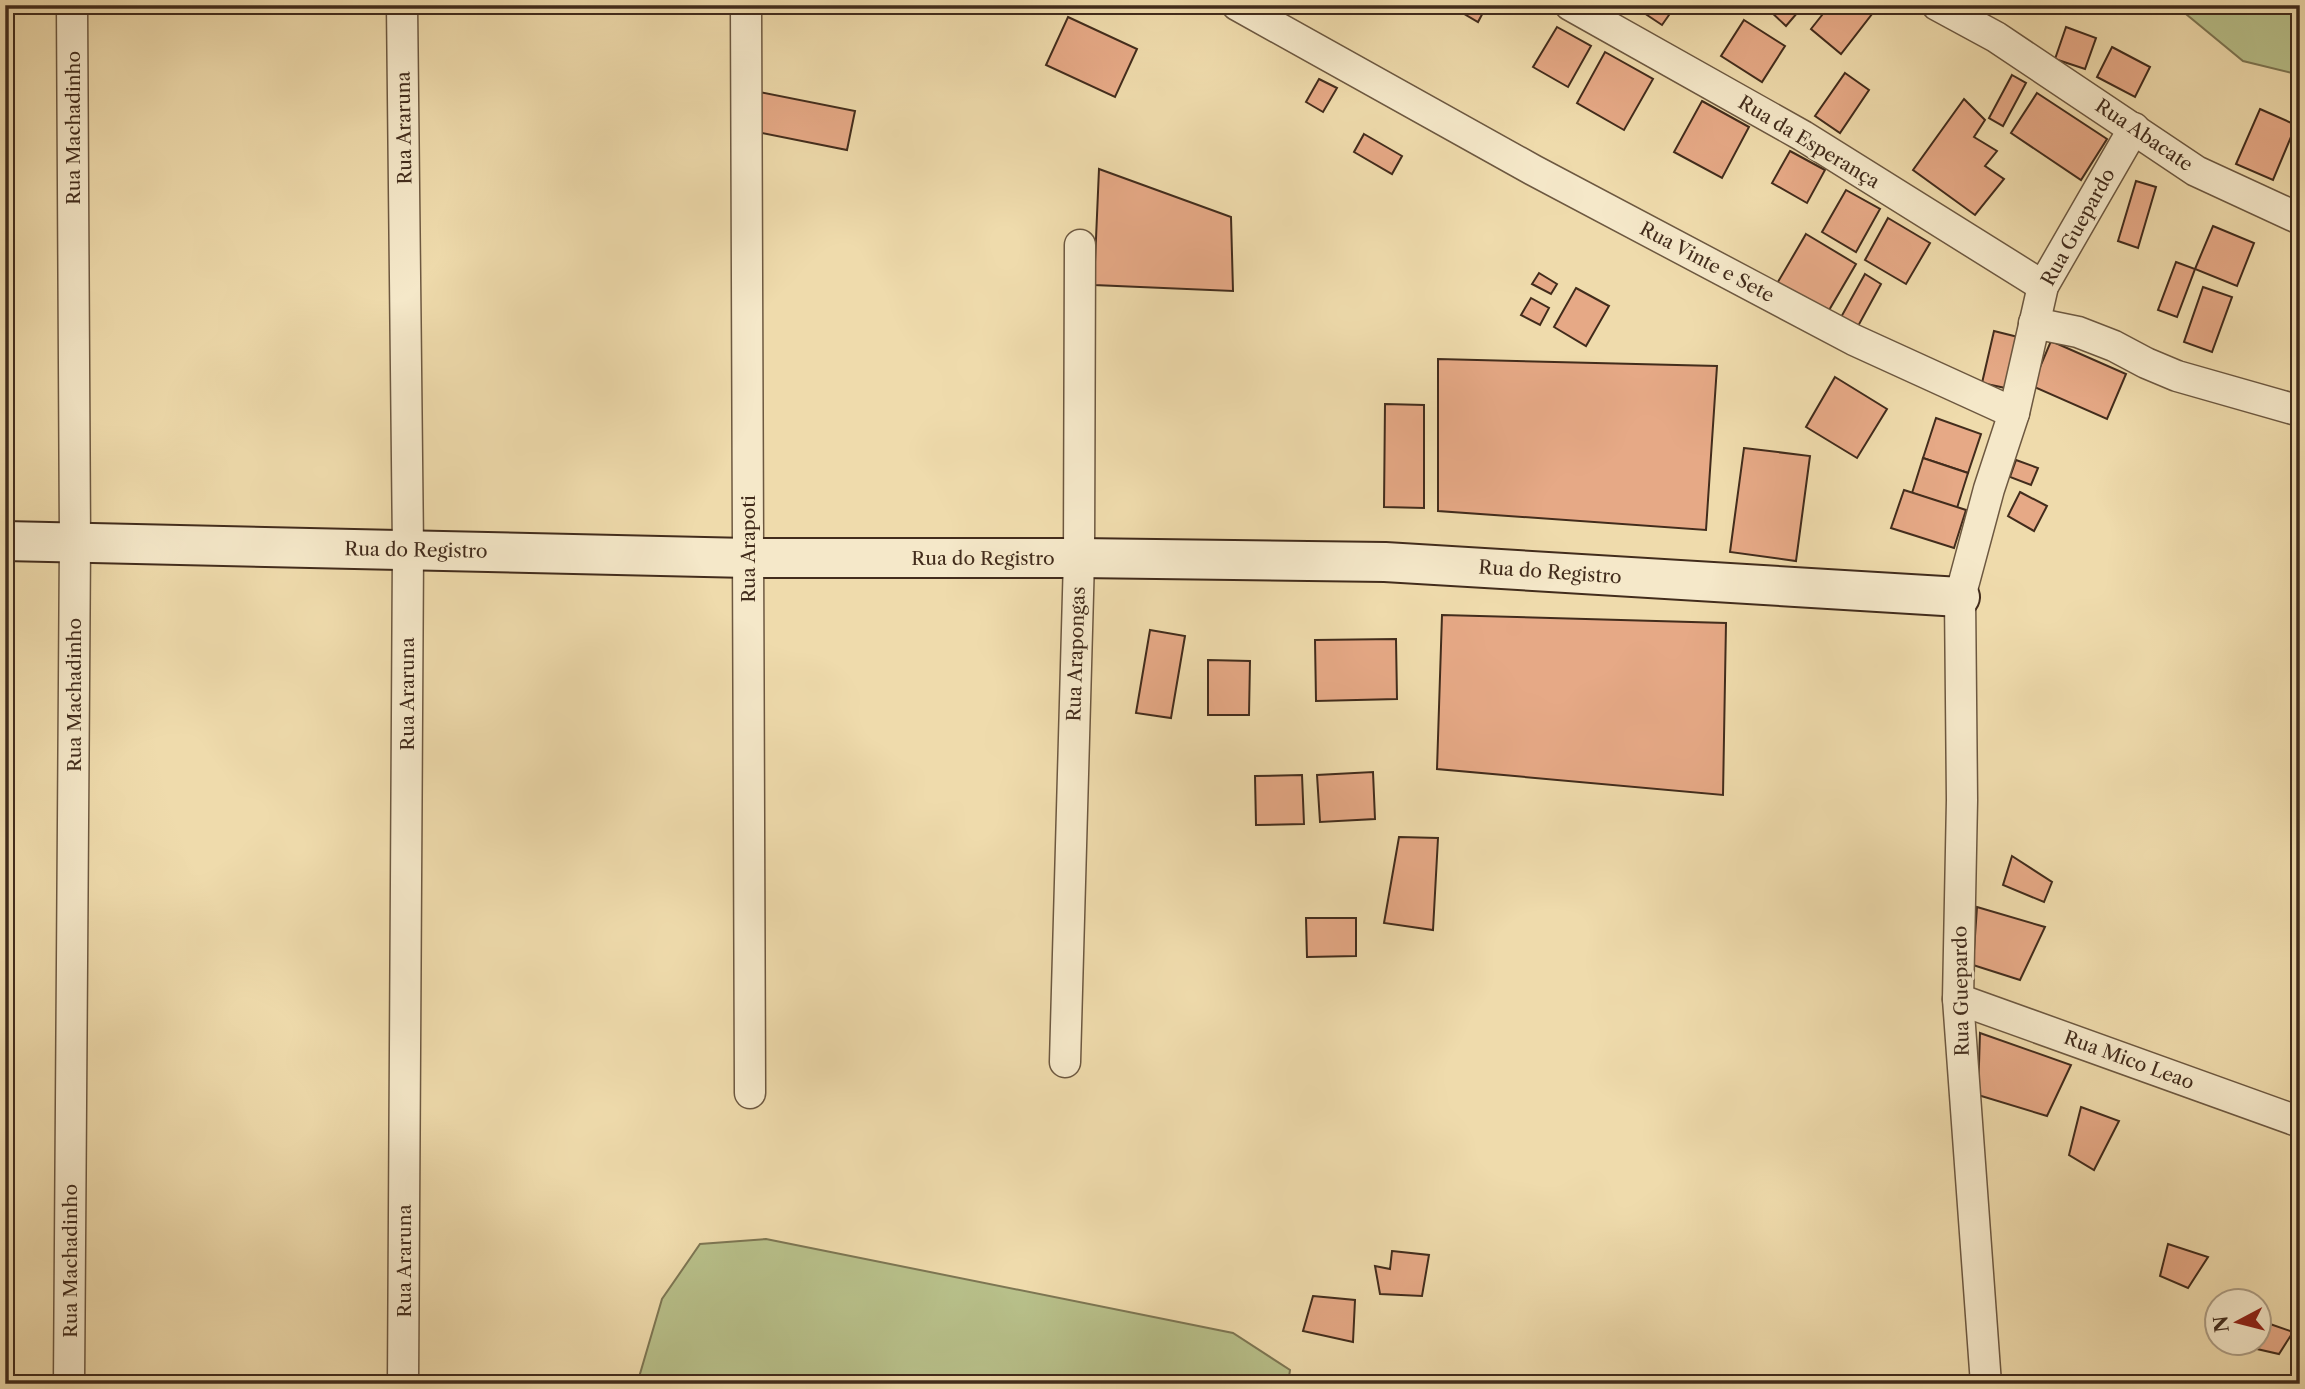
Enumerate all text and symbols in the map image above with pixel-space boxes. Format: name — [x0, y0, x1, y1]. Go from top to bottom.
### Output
street label: Rua Machadinho — [62, 51, 85, 205]
street label: Rua Araruna — [392, 71, 416, 185]
street label: Rua da Esperança — [1734, 91, 1884, 193]
street label: Rua Abacate — [2091, 94, 2197, 176]
street label: Rua Guepardo — [2036, 164, 2120, 290]
street label: Rua Vinte e Sete — [1636, 217, 1778, 307]
street label: Rua Arapoti — [737, 495, 760, 603]
street label: Rua do Registro — [344, 537, 488, 563]
street label: Rua do Registro — [911, 547, 1055, 570]
street label: Rua do Registro — [1478, 556, 1622, 588]
street label: Rua Arapongas — [1062, 586, 1090, 722]
street label: Rua Machadinho — [63, 618, 86, 772]
street label: Rua Araruna — [396, 637, 419, 751]
street label: Rua Guepardo — [1948, 925, 1974, 1057]
street label: Rua Mico Leao — [2061, 1026, 2197, 1094]
street label: Rua Machadinho — [59, 1184, 82, 1338]
street label: Rua Araruna — [393, 1204, 416, 1318]
north arrow — [2204, 1288, 2274, 1358]
text: N — [2209, 1314, 2234, 1334]

